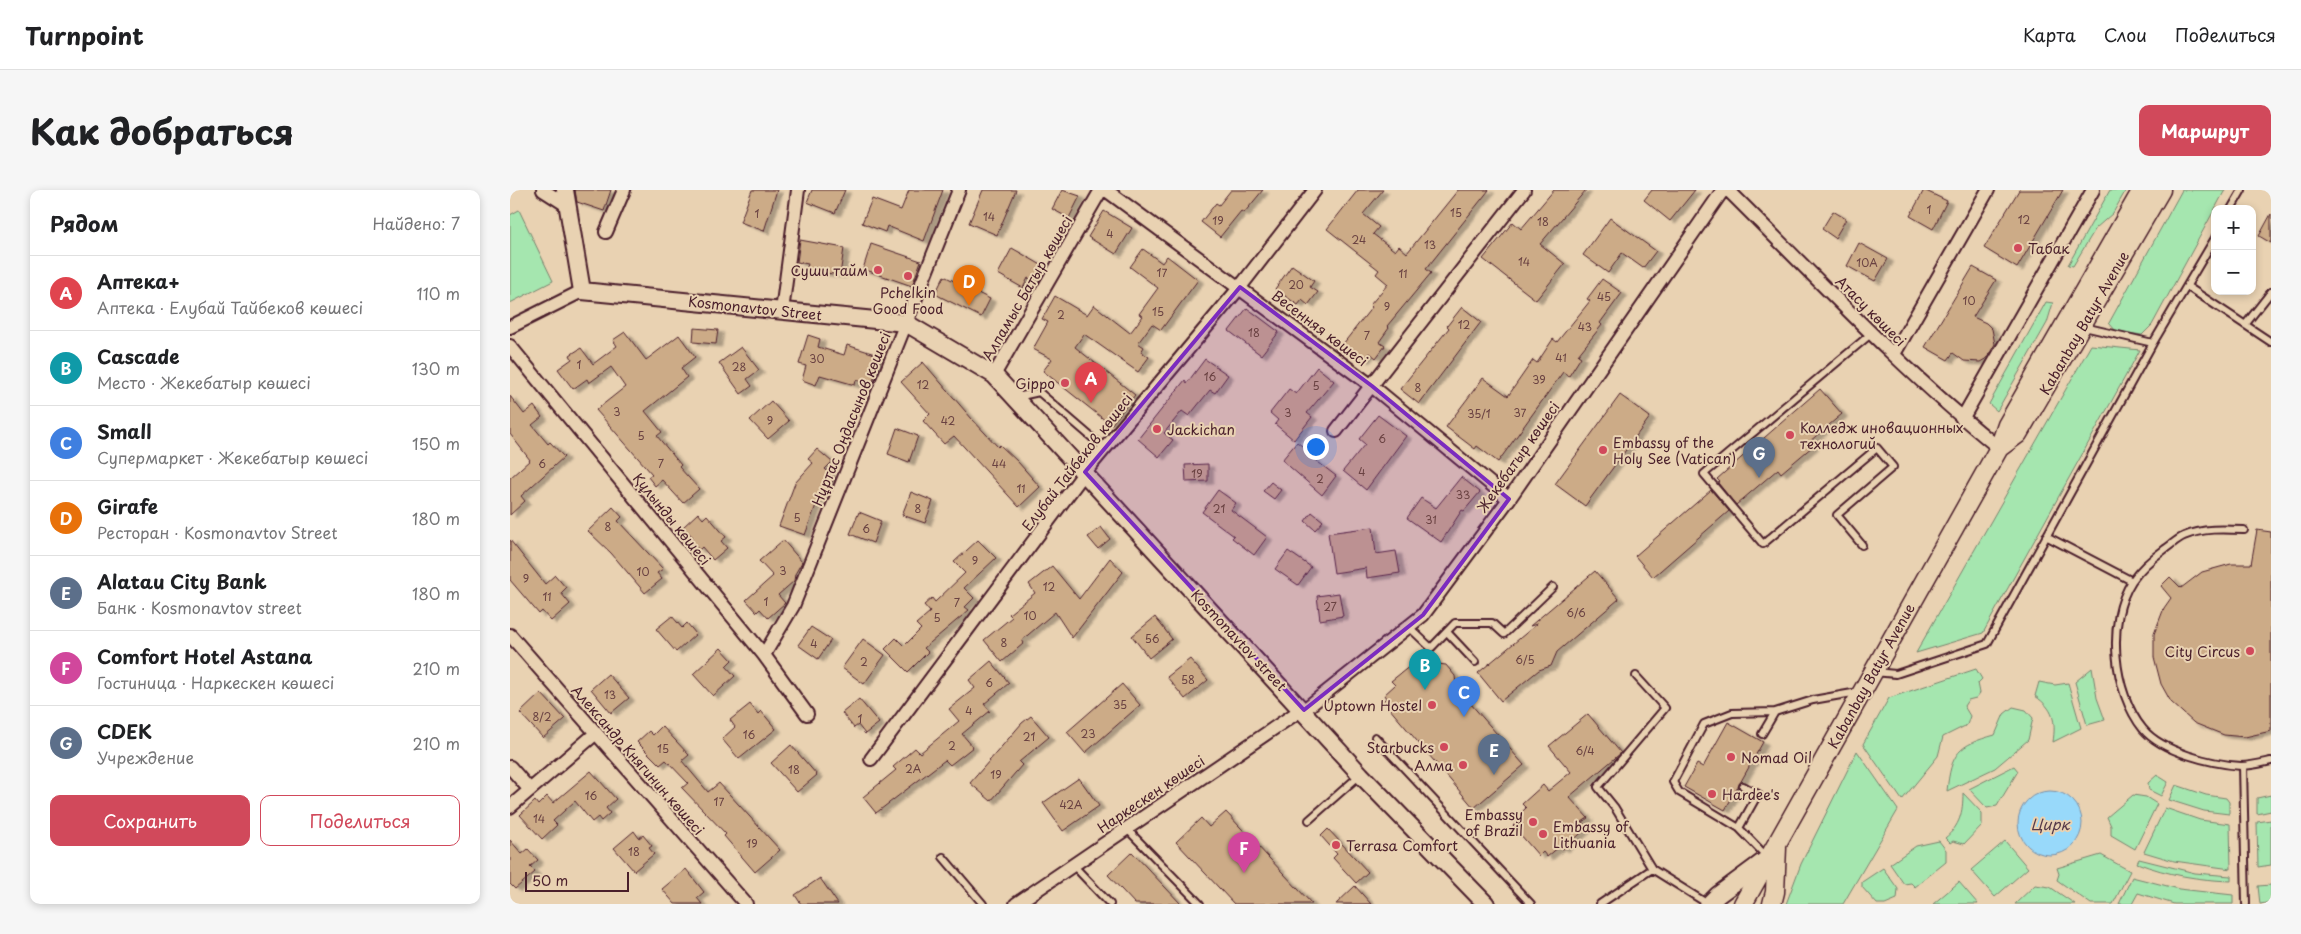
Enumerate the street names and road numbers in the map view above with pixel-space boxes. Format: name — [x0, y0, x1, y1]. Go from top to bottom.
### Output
street label: Алпамыс Батыр көшесі — [977, 211, 1077, 365]
street label: Kabanbay Batyr Avenue — [2034, 247, 2134, 399]
street label: Атасу көшесі — [1831, 271, 1911, 351]
street label: Весенняя көшесі — [1268, 285, 1372, 371]
street label: Kosmonavtov Street — [687, 291, 823, 325]
street label: Нұртас Оңдасынов көшесі — [806, 329, 896, 509]
street label: Елубай Тайбеков көшесі — [1017, 389, 1137, 535]
street label: Жекебатыр көшесі — [1472, 397, 1564, 517]
street label: Құлынды көшесі — [628, 468, 716, 570]
street label: Kosmonavtov street — [1186, 585, 1292, 695]
street label: Kabanbay Batyr Avenue — [1822, 599, 1920, 752]
street label: Александр Княгинин көшесі — [567, 680, 709, 840]
street label: Наркескен көшесі — [1093, 750, 1209, 838]

